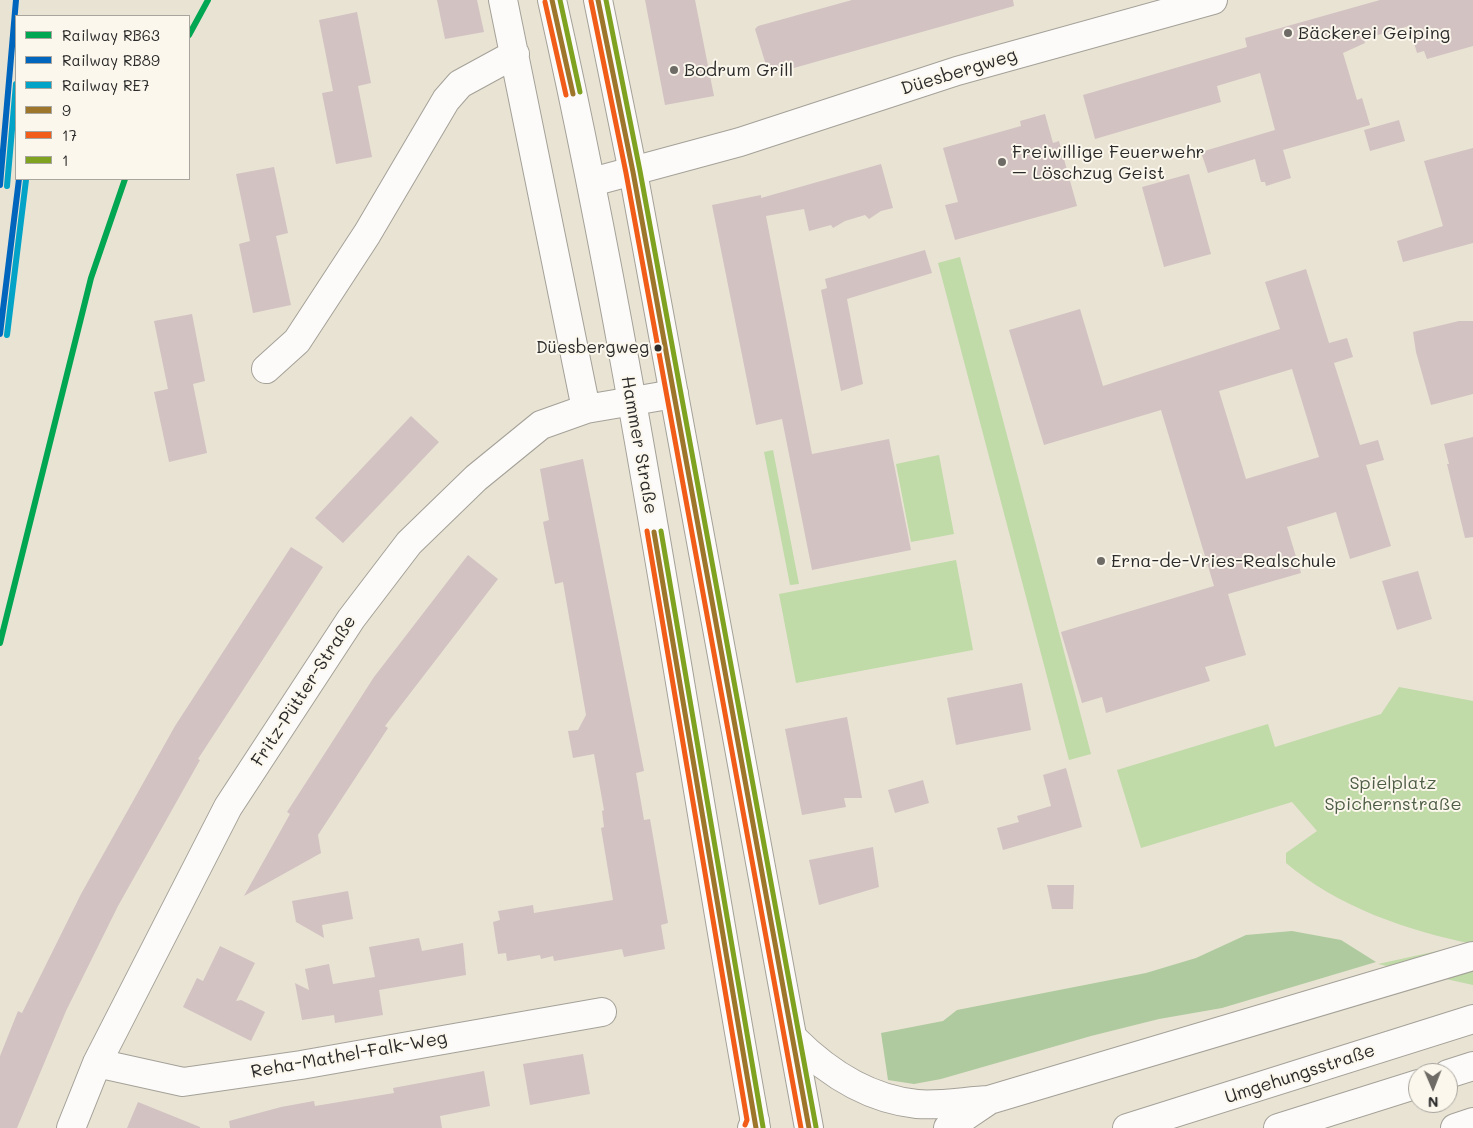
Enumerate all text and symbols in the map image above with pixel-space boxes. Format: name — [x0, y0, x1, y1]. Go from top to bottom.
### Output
legend — [15, 15, 190, 180]
place label: Bäckerei Geiping — [1298, 22, 1450, 44]
text: Railway RB63 — [62, 25, 160, 45]
marker: Bäckerei Geiping — [1282, 27, 1294, 39]
street label: Düesbergweg — [899, 44, 1019, 100]
text: Railway RB89 — [62, 50, 160, 70]
place label: Bodrum Grill — [684, 59, 793, 81]
marker: Bodrum Grill — [668, 64, 680, 76]
text: Railway RE7 — [62, 75, 149, 95]
text: 9 — [62, 100, 71, 120]
text: 17 — [62, 125, 77, 145]
place label: Freiwillige Feuerwehr – Löschzug Geist — [1012, 141, 1205, 183]
text: 1 — [62, 150, 69, 170]
marker: Freiwillige Feuerwehr – Löschzug Geist — [996, 156, 1008, 168]
place label: Düesbergweg — [536, 338, 649, 358]
marker: Düesbergweg — [653, 343, 663, 353]
street label: Hammer Straße — [616, 374, 662, 516]
place label: Erna-de-Vries-Realschule — [1111, 550, 1336, 572]
marker: Erna-de-Vries-Realschule — [1095, 555, 1107, 567]
street label: Fritz-Pütter-Straße — [247, 612, 361, 770]
park label: Spielplatz Spichernstraße — [1324, 772, 1462, 814]
street label: Reha-Mathel-Falk-Weg — [249, 1027, 449, 1083]
street label: Umgehungsstraße — [1222, 1040, 1378, 1108]
north arrow — [1408, 1063, 1458, 1113]
text: N — [1428, 1093, 1439, 1112]

